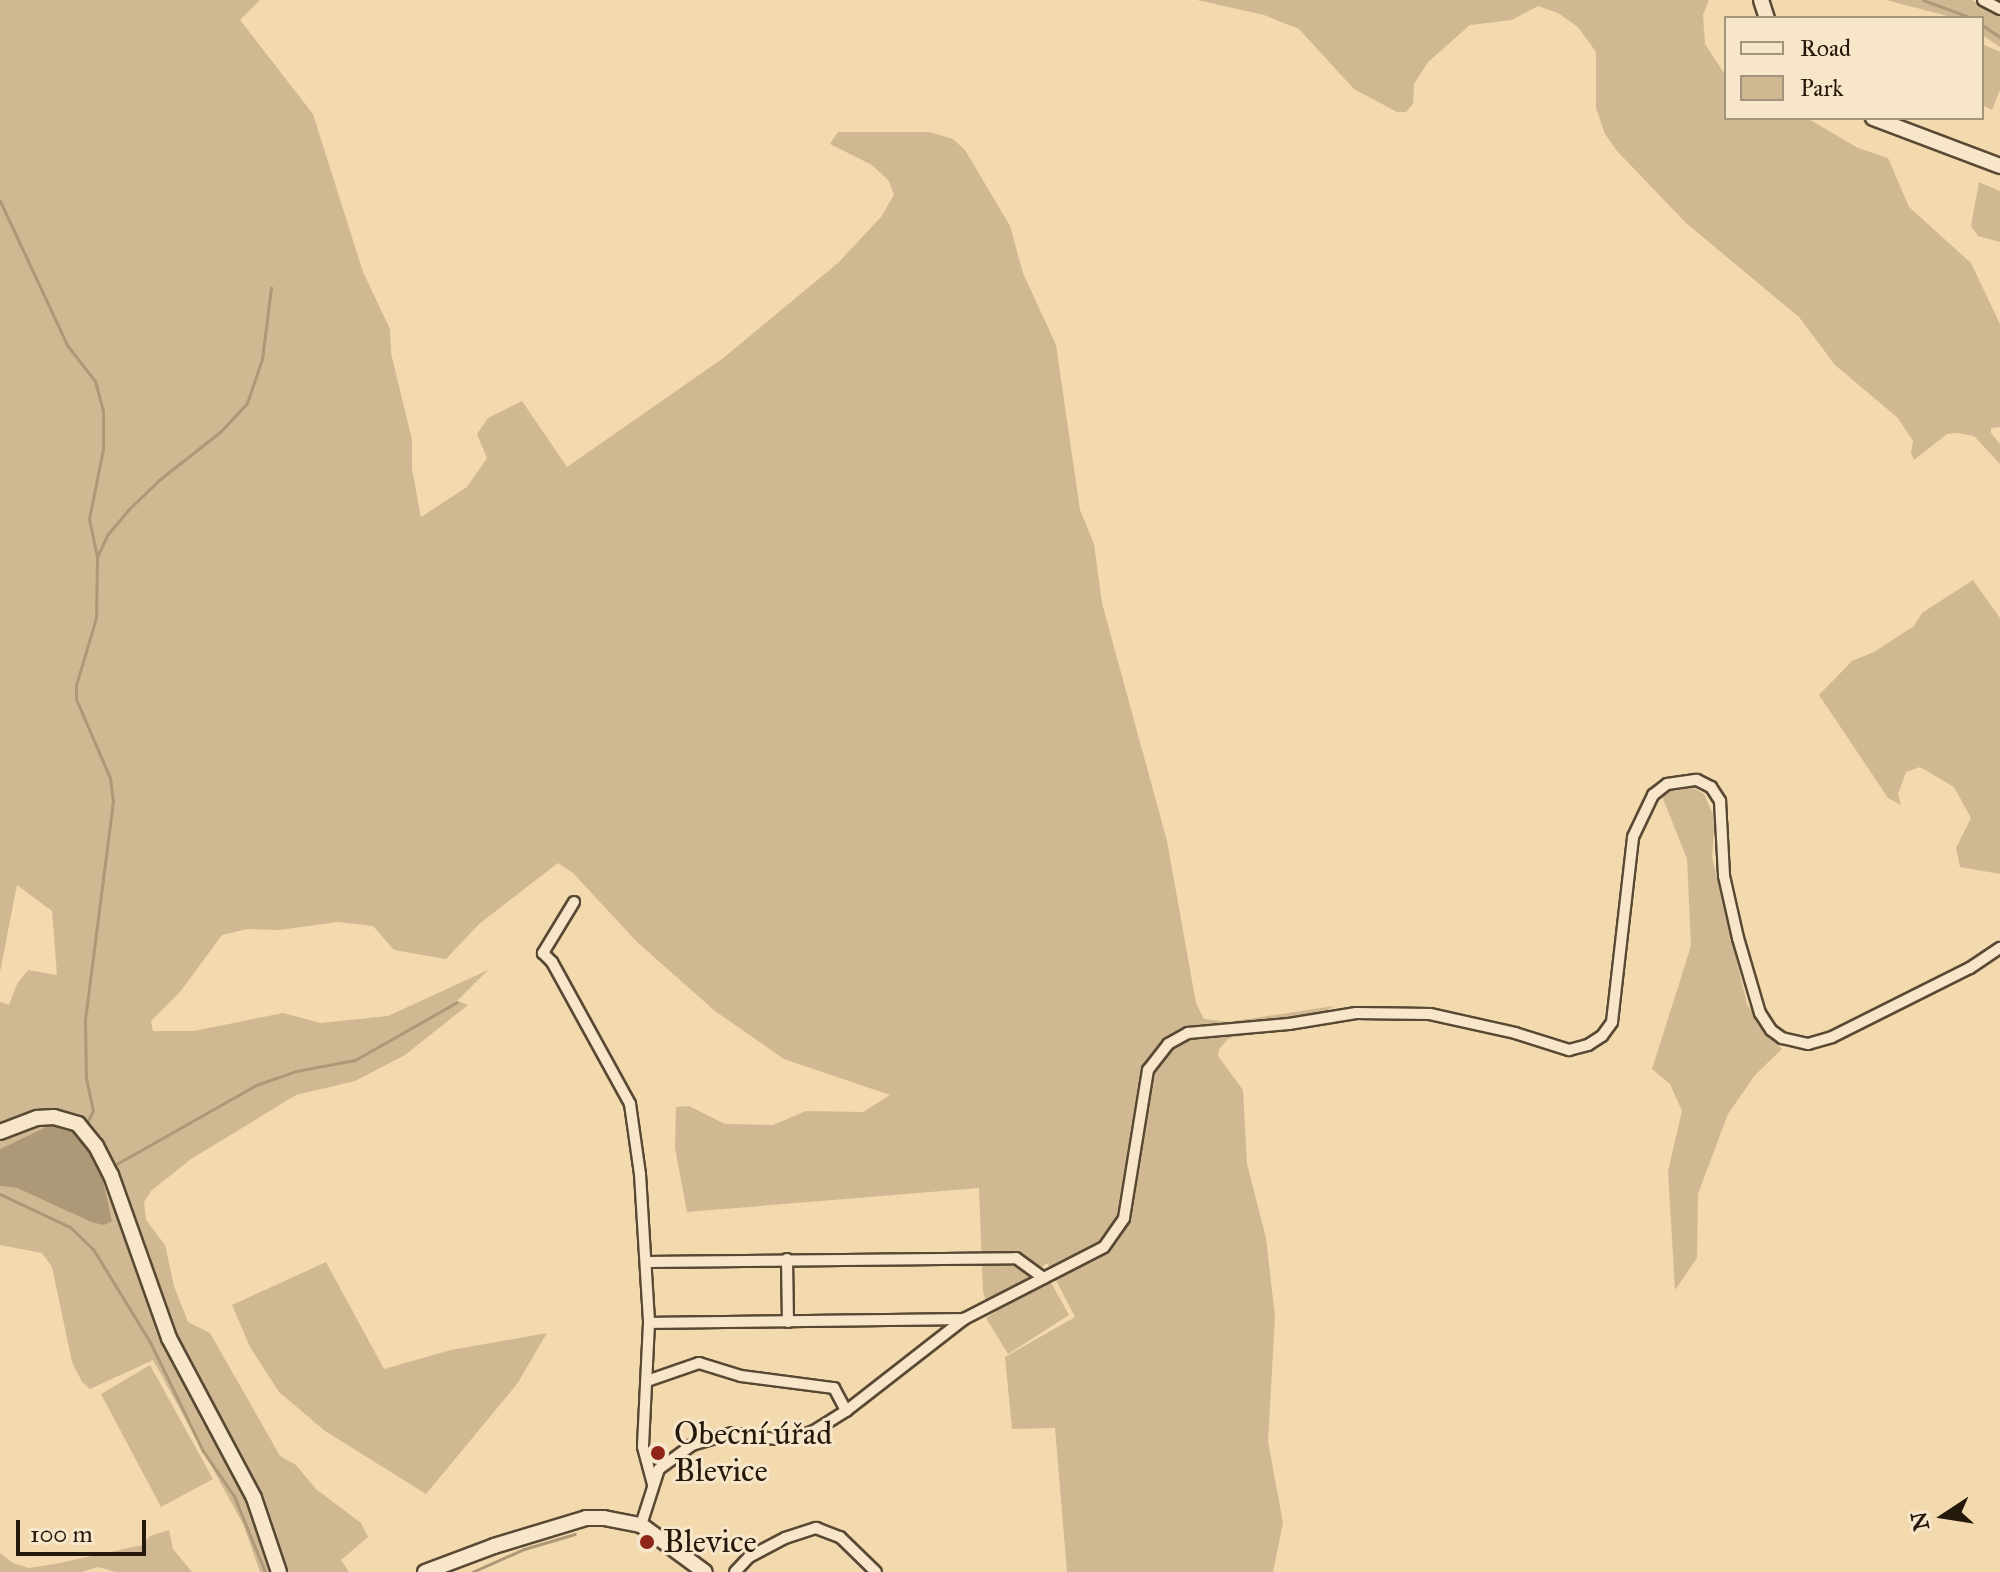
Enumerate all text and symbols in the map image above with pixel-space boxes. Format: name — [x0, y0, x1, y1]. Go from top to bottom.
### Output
legend — [1724, 16, 1984, 120]
text: Road — [1800, 33, 1851, 63]
text: Park — [1800, 73, 1843, 103]
place label: Obecní úřad Blevice — [674, 1416, 832, 1491]
marker: Obecní úřad Blevice — [649, 1444, 667, 1462]
north arrow — [1904, 1476, 1984, 1556]
scale bar — [20, 1504, 150, 1554]
text: N — [1905, 1509, 1935, 1533]
text: 100 m — [30, 1519, 93, 1549]
place label: Blevice — [663, 1523, 757, 1561]
marker: Blevice — [638, 1533, 656, 1551]

